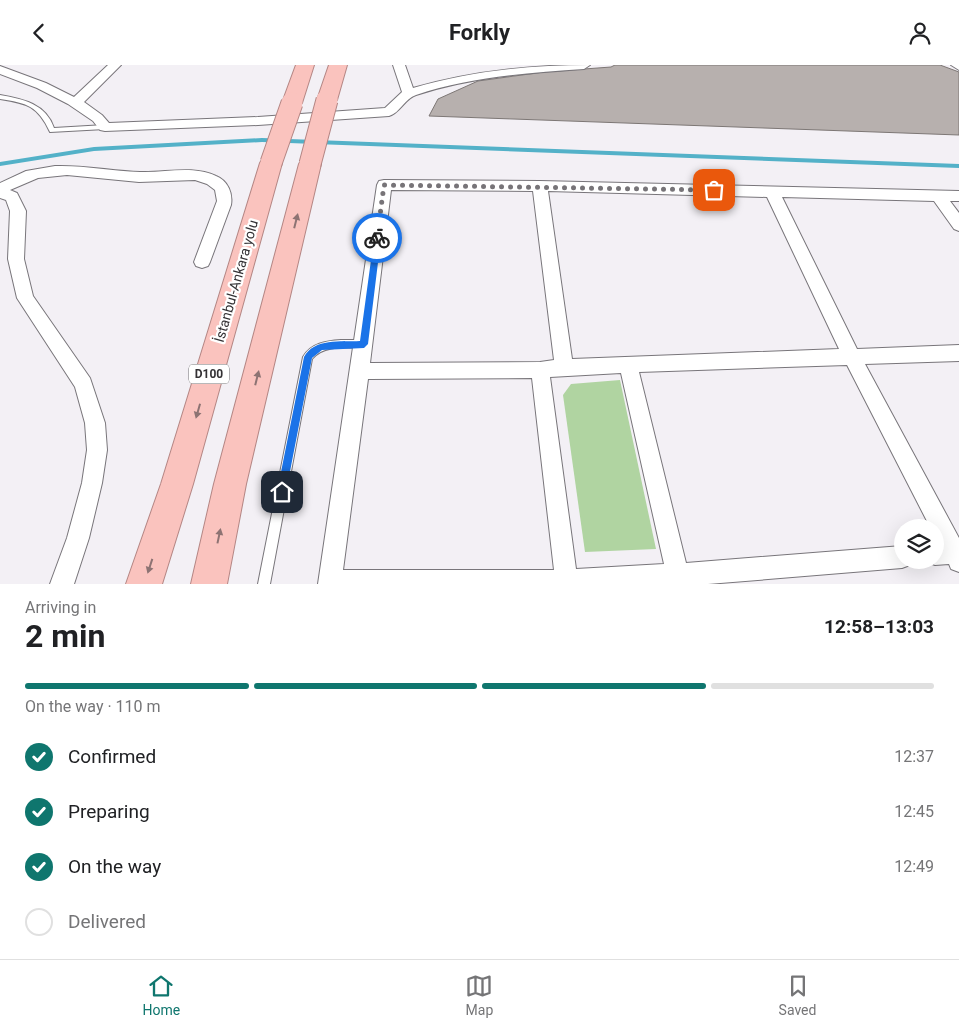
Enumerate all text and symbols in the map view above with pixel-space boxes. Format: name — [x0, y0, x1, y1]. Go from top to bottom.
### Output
icon: back — [25, 19, 53, 47]
icon: person — [906, 19, 934, 47]
text: Forkly — [449, 20, 510, 45]
pin — [693, 169, 735, 211]
icon: bag — [700, 176, 728, 204]
one-way arrow — [292, 213, 300, 228]
courier — [352, 213, 402, 263]
street label: İstanbul-Ankara yolu — [211, 218, 261, 344]
icon: bike — [363, 224, 391, 252]
road number: D100 — [189, 365, 229, 383]
one-way arrow — [253, 371, 261, 386]
one-way arrow — [194, 404, 202, 419]
pin — [261, 471, 303, 513]
icon: home — [268, 478, 296, 506]
map controls — [894, 519, 944, 569]
button: layers — [894, 519, 944, 569]
one-way arrow — [215, 529, 223, 544]
one-way arrow — [145, 559, 153, 574]
text: Arriving in — [25, 598, 96, 617]
text: 12:58–13:03 — [824, 615, 934, 638]
text: 2 min — [25, 617, 105, 655]
text: On the way · 110 m — [25, 697, 161, 716]
icon: check — [25, 743, 53, 771]
text: Confirmed — [68, 745, 156, 768]
text: 12:37 — [894, 747, 934, 766]
icon: check — [25, 798, 53, 826]
text: Preparing — [68, 800, 150, 823]
text: 12:45 — [894, 802, 934, 821]
icon: check — [25, 853, 53, 881]
text: On the way — [68, 855, 161, 878]
text: 12:49 — [894, 857, 934, 876]
text: Delivered — [68, 910, 146, 933]
tab: Home — [143, 972, 180, 1018]
tab: Map — [465, 972, 493, 1018]
tab: Saved — [779, 972, 816, 1018]

